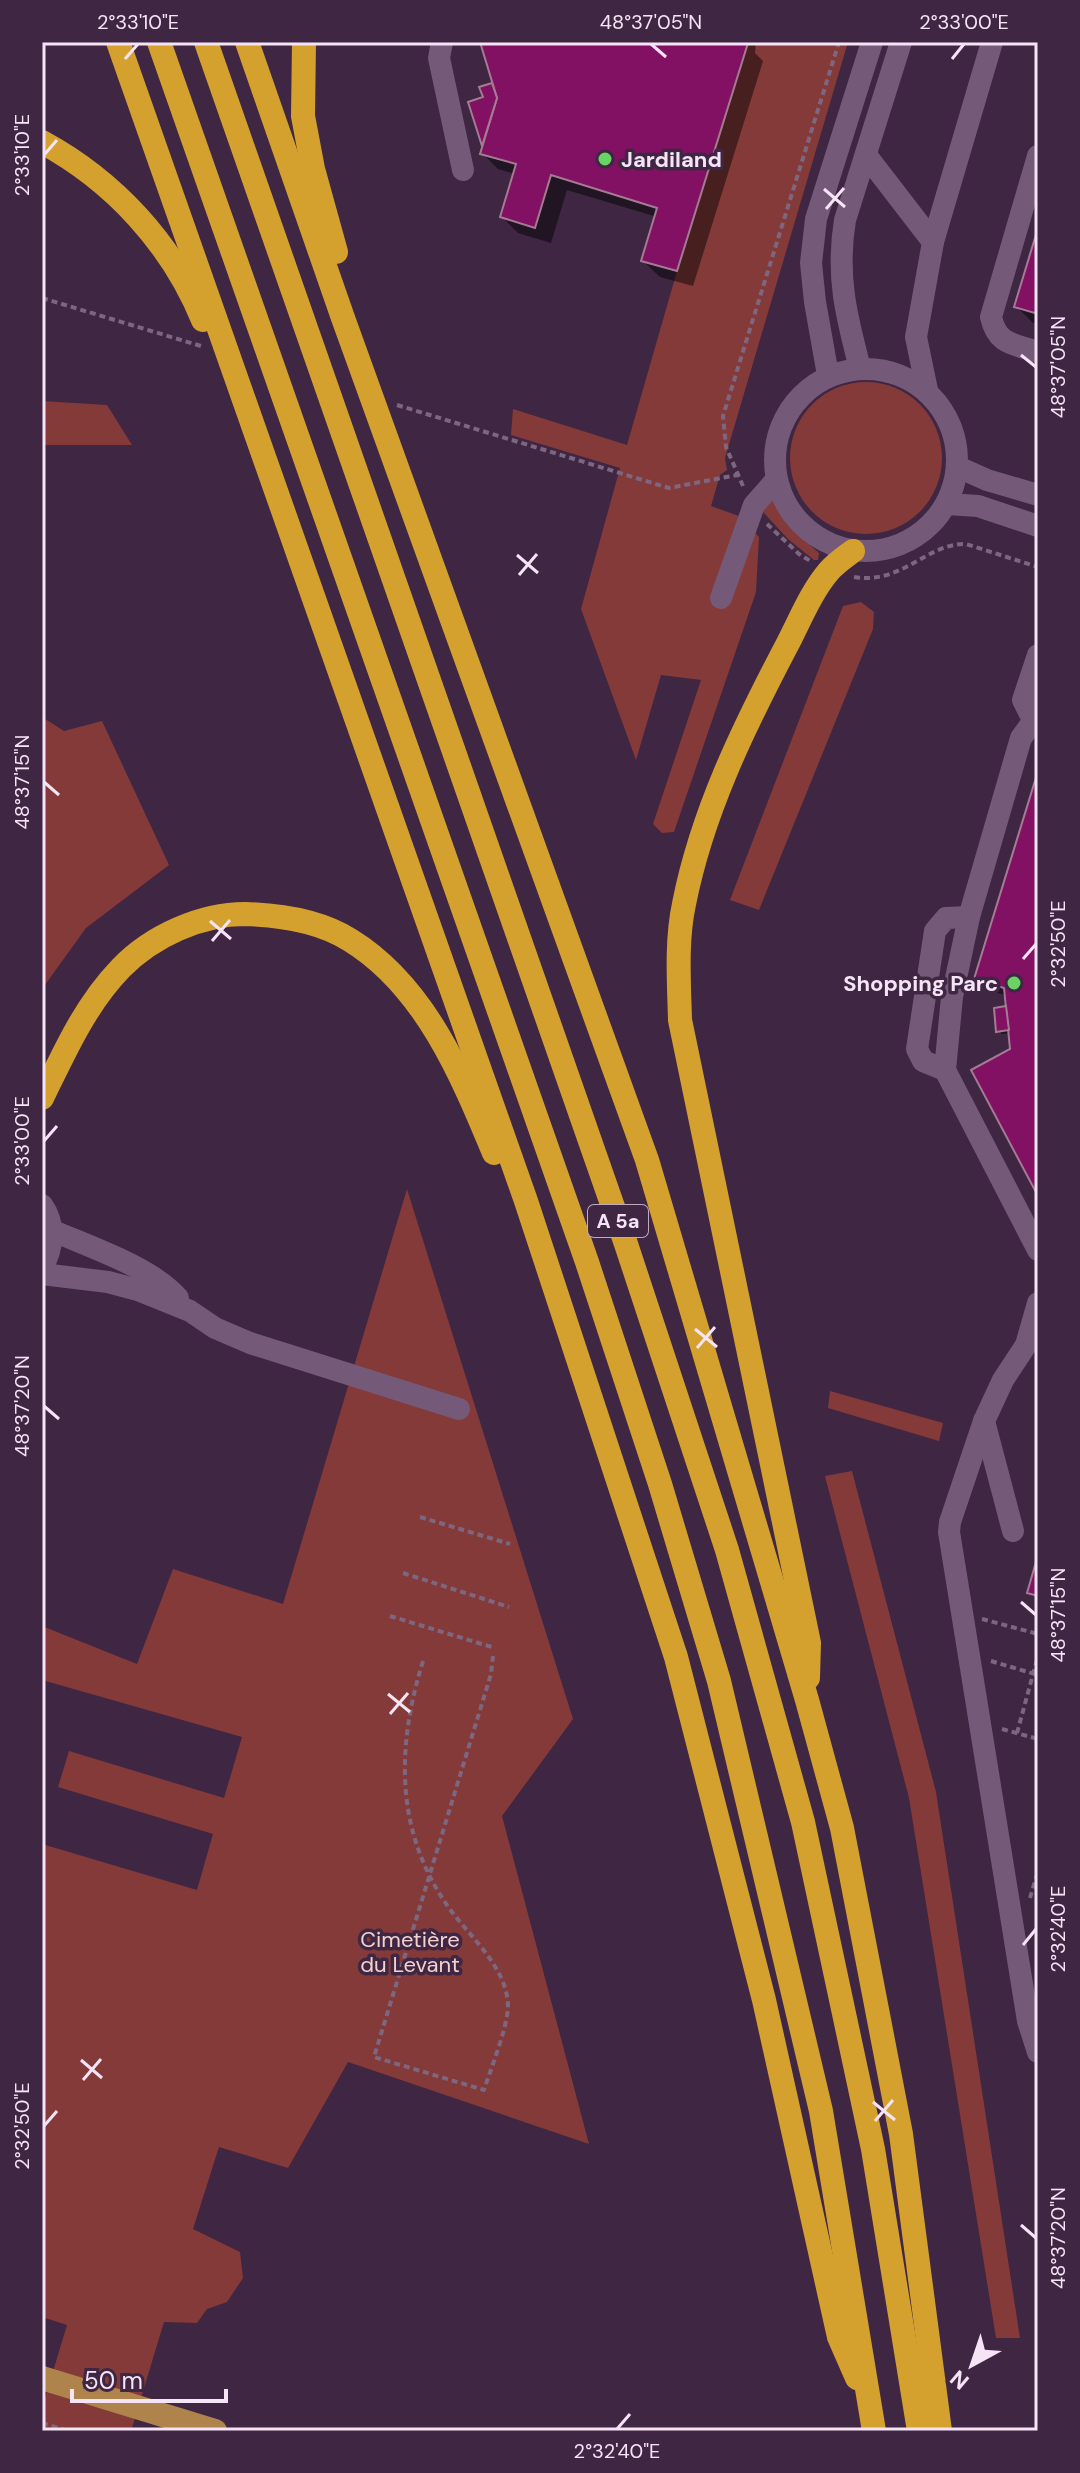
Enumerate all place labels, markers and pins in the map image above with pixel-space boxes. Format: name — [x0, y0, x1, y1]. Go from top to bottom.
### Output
place label: Jardiland — [621, 145, 722, 174]
marker: Jardiland — [596, 150, 614, 168]
place label: Shopping Parc — [843, 969, 998, 998]
marker: Shopping Parc — [1005, 974, 1023, 992]

